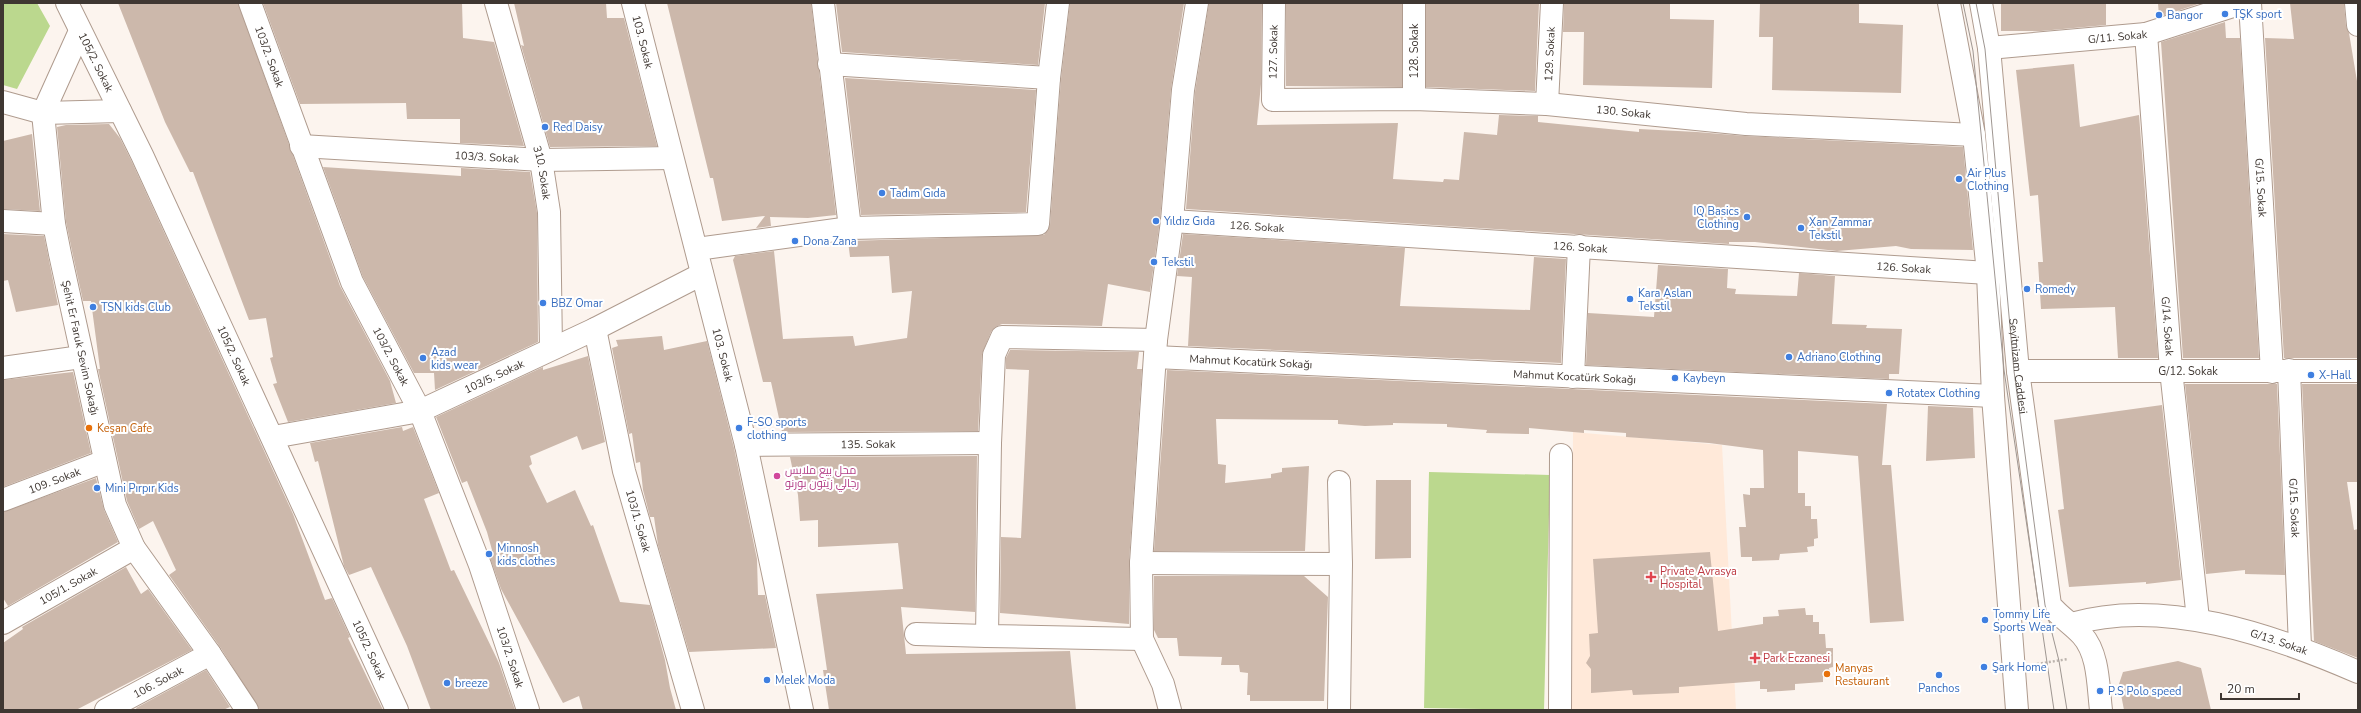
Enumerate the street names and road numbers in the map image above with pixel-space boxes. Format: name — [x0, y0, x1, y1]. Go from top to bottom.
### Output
street label: 103. Sokak — [628, 13, 657, 71]
street label: 128. Sokak — [1407, 23, 1422, 78]
street label: 103/2. Sokak — [251, 24, 287, 90]
street label: 127. Sokak — [1266, 24, 1281, 80]
street label: 129. Sokak — [1541, 26, 1559, 82]
street label: G/11. Sokak — [2087, 27, 2148, 47]
street label: 105/2. Sokak — [75, 30, 117, 95]
street label: 130. Sokak — [1595, 102, 1652, 122]
street label: 310. Sokak — [529, 144, 554, 201]
street label: 103/3. Sokak — [454, 148, 520, 167]
street label: G/15. Sokak — [2251, 158, 2270, 218]
street label: 126. Sokak — [1229, 218, 1285, 236]
street label: 126. Sokak — [1552, 238, 1608, 257]
street label: 126. Sokak — [1876, 259, 1932, 277]
street label: Şehit Er Faruk Sevim Sokağı — [58, 279, 102, 417]
street label: G/14. Sokak — [2158, 296, 2177, 357]
street label: Seyitnizam Caddesi — [2005, 317, 2031, 415]
street label: 105/2. Sokak — [213, 323, 254, 389]
street label: 103/2. Sokak — [369, 324, 413, 389]
street label: 103. Sokak — [708, 326, 737, 384]
street label: Mahmut Kocatürk Sokağı — [1189, 352, 1313, 372]
street label: 103/5. Sokak — [462, 356, 527, 397]
street label: G/12. Sokak — [2158, 364, 2218, 379]
street label: Mahmut Kocatürk Sokağı — [1513, 367, 1636, 387]
street label: 135. Sokak — [841, 437, 896, 452]
street label: 109. Sokak — [26, 464, 83, 498]
street label: G/15. Sokak — [2285, 478, 2303, 538]
street label: 103/1. Sokak — [622, 488, 654, 555]
street label: 105/1. Sokak — [37, 563, 101, 609]
street label: 105/2. Sokak — [349, 618, 389, 683]
street label: 103/2. Sokak — [493, 624, 527, 691]
street label: G/13. Sokak — [2248, 626, 2310, 659]
street label: 106. Sokak — [130, 663, 186, 702]

